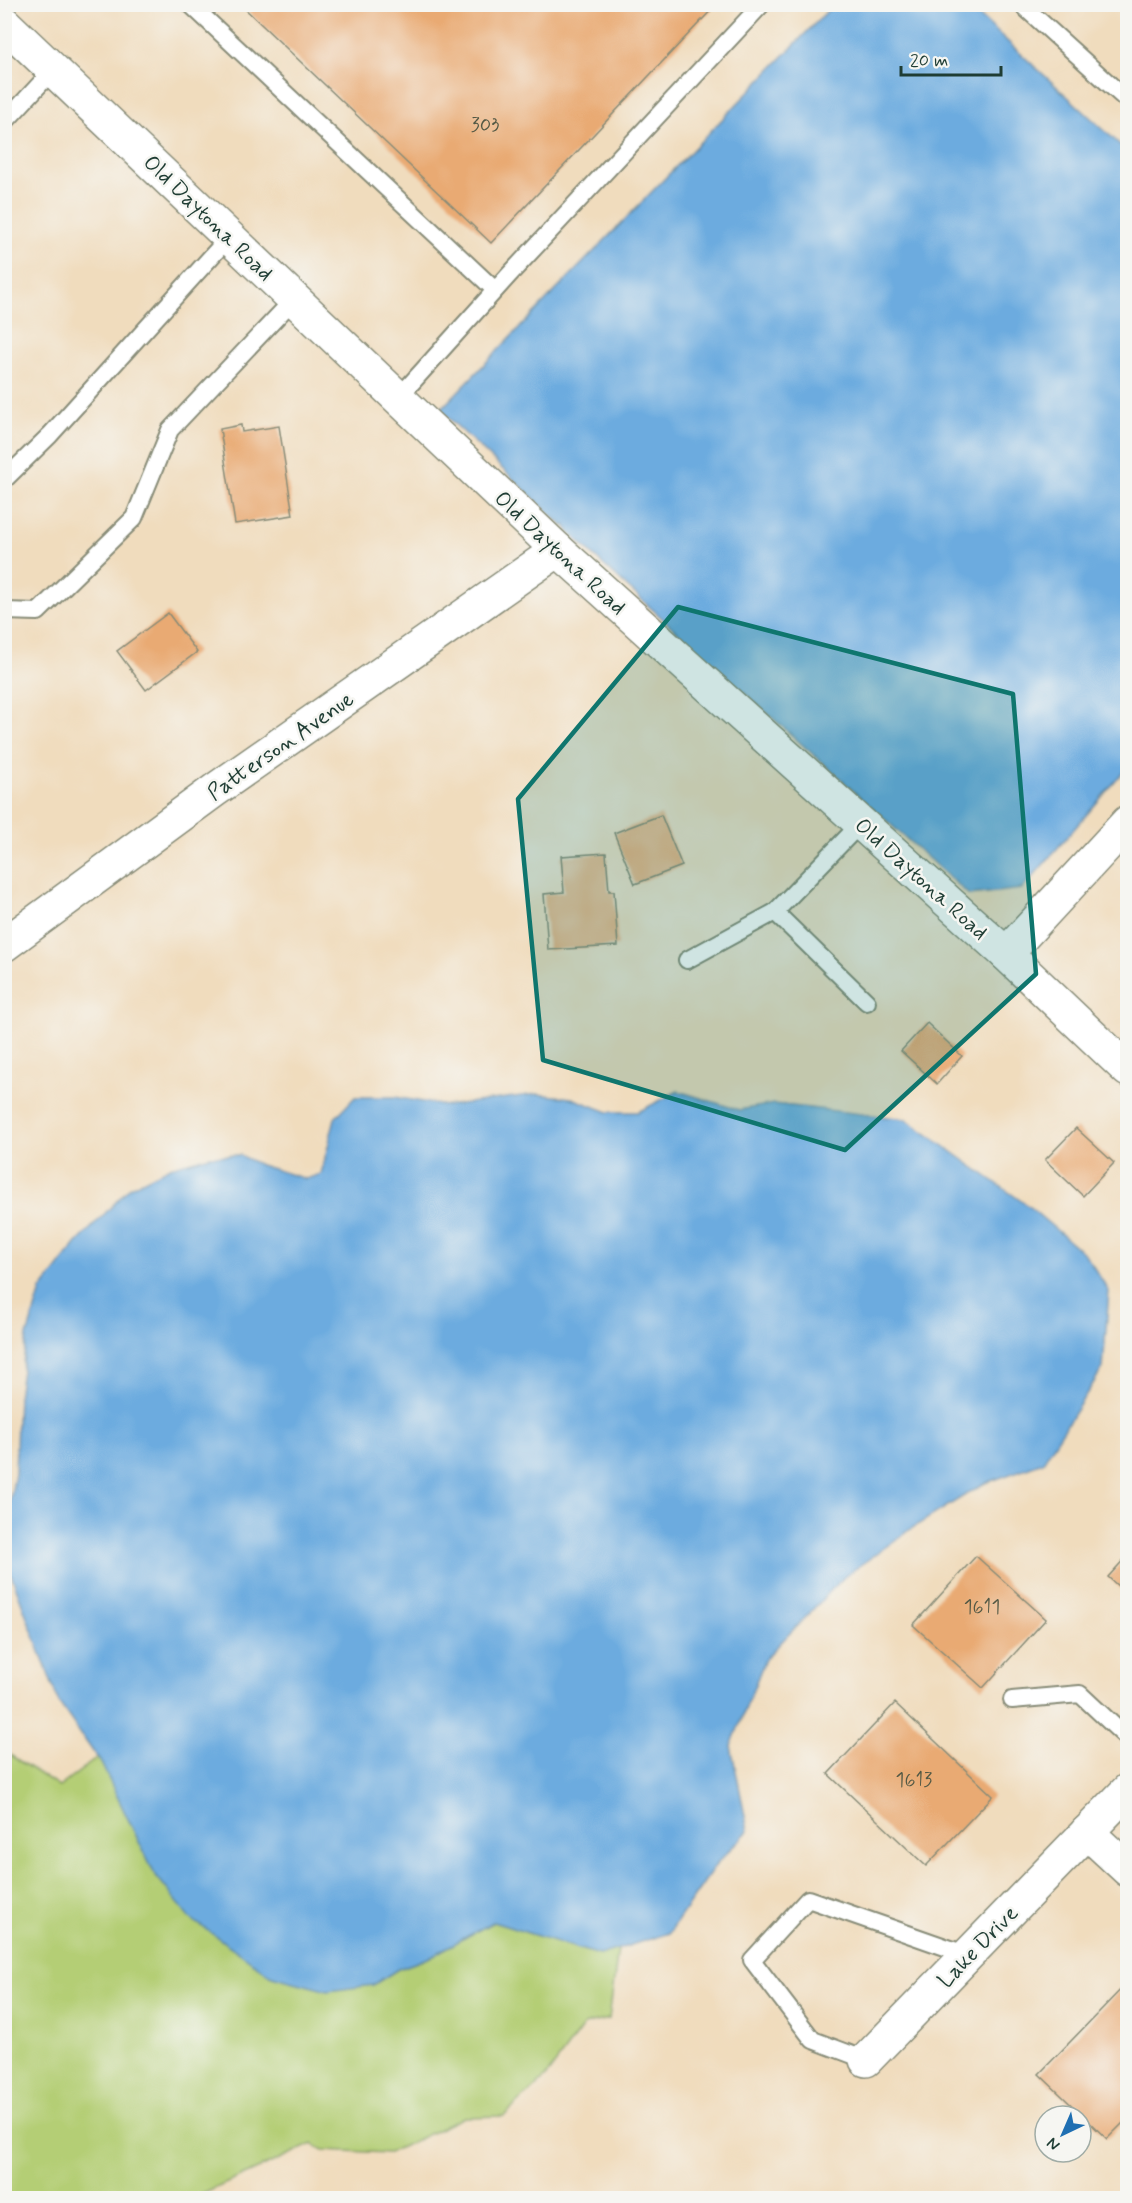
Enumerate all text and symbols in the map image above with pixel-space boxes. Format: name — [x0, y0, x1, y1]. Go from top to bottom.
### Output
scale bar — [901, 39, 1002, 77]
text: 20 m — [910, 49, 948, 73]
house number: 303 — [471, 112, 499, 139]
street label: Old Daytona Road — [137, 149, 278, 288]
street label: Old Daytona Road — [488, 485, 631, 622]
street label: Patterson Avenue — [202, 686, 360, 808]
street label: Old Daytona Road — [848, 812, 993, 947]
house number: 1611 — [964, 1594, 1000, 1621]
house number: 1613 — [896, 1767, 932, 1794]
street label: Lake Drive — [932, 1900, 1025, 1995]
north arrow — [1033, 2104, 1093, 2164]
text: N — [1042, 2132, 1065, 2155]

